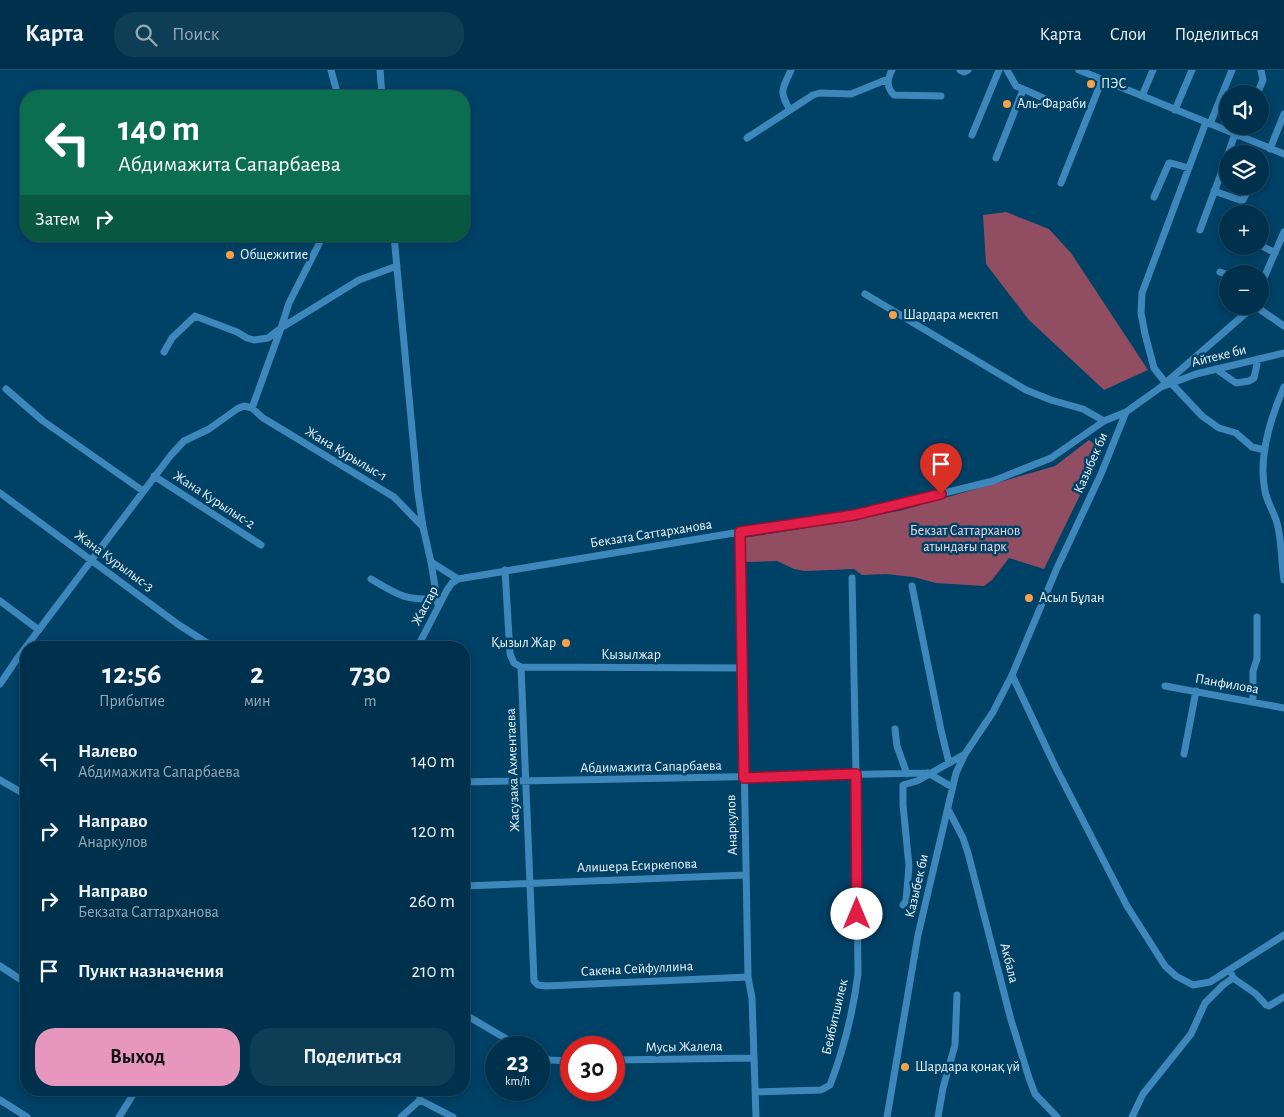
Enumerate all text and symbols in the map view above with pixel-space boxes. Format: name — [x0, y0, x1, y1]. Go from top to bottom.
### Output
search box — [114, 12, 464, 57]
icon: search — [132, 21, 160, 49]
text: Карта — [25, 22, 84, 46]
text: Поиск — [172, 25, 219, 44]
text: Карта — [1040, 26, 1082, 44]
text: Слои — [1110, 26, 1146, 44]
text: Поделиться — [1174, 26, 1259, 44]
place label: ПЭС — [1101, 77, 1126, 91]
marker: ПЭС — [1085, 78, 1097, 90]
map controls — [1219, 85, 1269, 315]
button: sound — [1219, 85, 1269, 135]
place label: Аль-Фараби — [1017, 97, 1086, 111]
marker: Аль-Фараби — [1001, 98, 1013, 110]
icon: left — [35, 110, 100, 175]
text: 140 m — [118, 112, 200, 147]
button: layers — [1219, 145, 1269, 195]
text: Абдимажита Сапарбаева — [118, 153, 341, 175]
icon: right — [90, 205, 118, 233]
button: + — [1219, 205, 1269, 255]
text: Затем — [35, 210, 80, 229]
place label: Общежитие — [240, 248, 308, 262]
marker: Общежитие — [224, 249, 236, 261]
button: − — [1219, 265, 1269, 315]
place label: Шардара мектеп — [903, 308, 999, 322]
marker: Шардара мектеп — [887, 309, 899, 321]
street label: Айтеке би — [1190, 342, 1248, 370]
street label: Жана Курылыс-1 — [303, 424, 389, 484]
street label: Казыбек би — [1071, 431, 1111, 495]
pin — [920, 443, 962, 494]
icon: arrive — [927, 450, 955, 478]
street label: Жана Курылыс-2 — [171, 468, 257, 532]
street label: Бекзата Саттарханова — [589, 517, 714, 551]
park label: Бекзат Саттарханов атындағы парк — [910, 524, 1020, 554]
street label: Жана Курылыс-3 — [72, 528, 156, 594]
street label: Жастар — [409, 584, 441, 628]
place label: Асыл Бұлан — [1039, 591, 1104, 605]
marker: Асыл Бұлан — [1023, 592, 1035, 604]
place label: Қызыл Жар — [491, 636, 556, 650]
marker: Қызыл Жар — [560, 637, 572, 649]
street label: Кызылжар — [601, 648, 661, 662]
text: 12:56 — [102, 659, 162, 689]
text: 2 — [250, 659, 264, 689]
text: 730 — [349, 659, 391, 689]
street label: Панфилова — [1194, 672, 1261, 697]
text: Прибытие — [99, 693, 165, 709]
text: мин — [244, 693, 270, 709]
text: m — [364, 693, 377, 709]
street label: Жасузака Ахментаева — [504, 707, 522, 832]
text: Налево — [78, 742, 137, 761]
icon: left — [35, 747, 63, 775]
text: 140 m — [411, 752, 455, 771]
street label: Абдимажита Сапарбаева — [580, 759, 723, 775]
text: Абдимажита Сапарбаева — [78, 764, 240, 780]
street label: Анаркулов — [724, 794, 740, 856]
text: Направо — [78, 812, 148, 831]
icon: right — [35, 817, 63, 845]
text: 120 m — [411, 822, 455, 841]
text: Анаркулов — [78, 834, 147, 850]
street label: Казыбек би — [903, 853, 931, 919]
street label: Алишера Есиркепова — [577, 857, 698, 875]
text: Направо — [78, 882, 148, 901]
icon: right — [35, 887, 63, 915]
position arrow — [830, 887, 882, 939]
text: 260 m — [409, 892, 455, 911]
text: Бекзата Саттарханова — [78, 904, 219, 920]
street label: Акбала — [997, 941, 1021, 985]
icon: arrive — [35, 957, 63, 985]
street label: Сакена Сейфуллина — [580, 959, 694, 979]
text: Пункт назначения — [78, 962, 224, 981]
text: 210 m — [411, 962, 455, 981]
street label: Бейбитшилек — [819, 977, 851, 1056]
button: Выход — [35, 1028, 240, 1086]
button: Поделиться — [250, 1028, 455, 1086]
speed limit sign: 30 — [560, 1036, 625, 1101]
street label: Мусы Жалела — [645, 1039, 723, 1055]
text: 23 — [506, 1050, 529, 1075]
place label: Шардара қонақ үй — [915, 1060, 1020, 1074]
marker: Шардара қонақ үй — [899, 1061, 911, 1073]
text: km/h — [505, 1075, 530, 1087]

